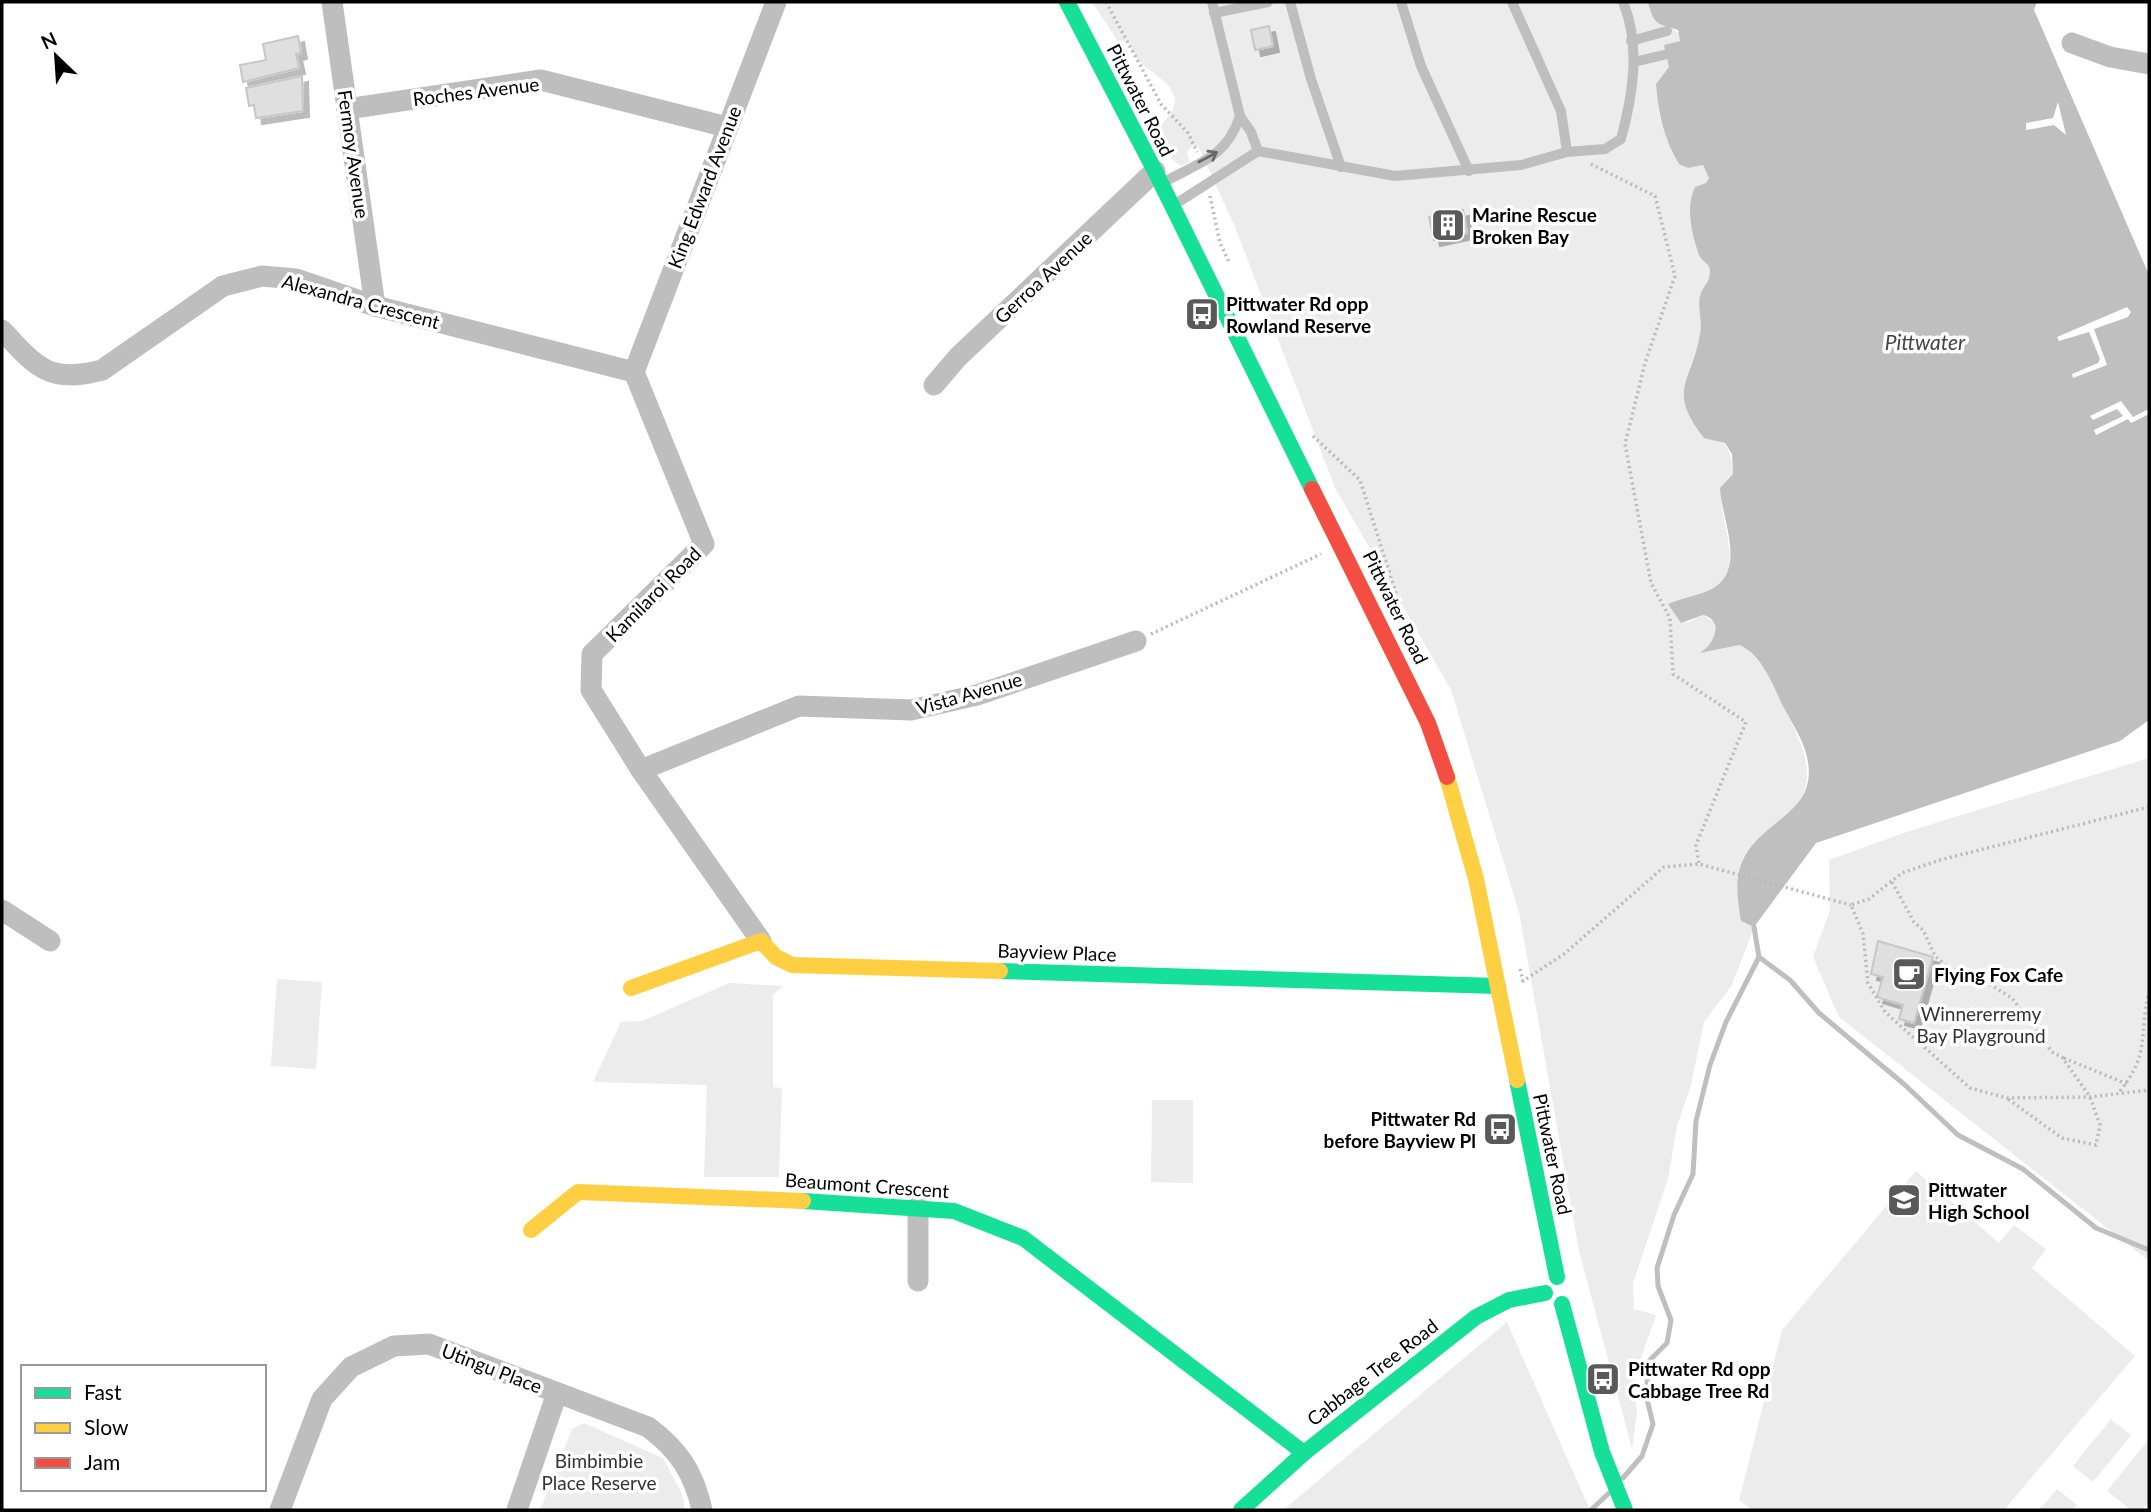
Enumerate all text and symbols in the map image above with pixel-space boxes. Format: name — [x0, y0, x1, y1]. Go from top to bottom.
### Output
north arrow — [21, 21, 91, 91]
text: N — [37, 27, 60, 54]
street label: Pittwater Road — [1103, 40, 1179, 160]
street label: Roches Avenue — [412, 72, 540, 110]
street label: Fermoy Avenue — [334, 88, 374, 220]
street label: King Edward Avenue — [662, 102, 746, 272]
one-way arrow — [1198, 150, 1218, 164]
place label: Marine Rescue Broken Bay — [1472, 203, 1597, 248]
building icon: Marine Rescue Broken Bay — [1429, 206, 1467, 244]
street label: Gerroa Avenue — [990, 226, 1096, 328]
street label: Alexandra Crescent — [280, 269, 442, 333]
place label: Pittwater Rd opp Rowland Reserve — [1226, 292, 1371, 337]
bus stop icon: Pittwater Rd opp Rowland Reserve — [1183, 295, 1221, 333]
water label: Pittwater — [1885, 329, 1966, 354]
street label: Kamilaroi Road — [601, 542, 705, 646]
street label: Pittwater Road — [1359, 547, 1433, 667]
street label: Vista Avenue — [913, 667, 1025, 719]
street label: Bayview Place — [997, 938, 1117, 966]
cafe icon: Flying Fox Cafe — [1890, 955, 1928, 993]
place label: Flying Fox Cafe — [1934, 963, 2063, 986]
park label: Winnererremy Bay Playground — [1916, 1002, 2046, 1047]
street label: Pittwater Road — [1529, 1091, 1577, 1217]
place label: Pittwater Rd before Bayview Pl — [1324, 1107, 1476, 1152]
bus stop icon: Pittwater Rd before Bayview Pl — [1481, 1110, 1519, 1148]
street label: Beaumont Crescent — [784, 1168, 950, 1202]
place label: Pittwater High School — [1928, 1178, 2030, 1223]
school or university icon: Pittwater High School — [1885, 1181, 1923, 1219]
street label: Cabbage Tree Road — [1302, 1314, 1442, 1430]
street label: Utingu Place — [439, 1338, 545, 1398]
place label: Pittwater Rd opp Cabbage Tree Rd — [1628, 1357, 1771, 1402]
bus stop icon: Pittwater Rd opp Cabbage Tree Rd — [1584, 1360, 1622, 1398]
legend — [21, 1365, 266, 1491]
text: Fast — [84, 1379, 122, 1404]
text: Slow — [84, 1414, 129, 1439]
text: Jam — [84, 1449, 120, 1474]
park label: Bimbimbie Place Reserve — [541, 1449, 657, 1494]

